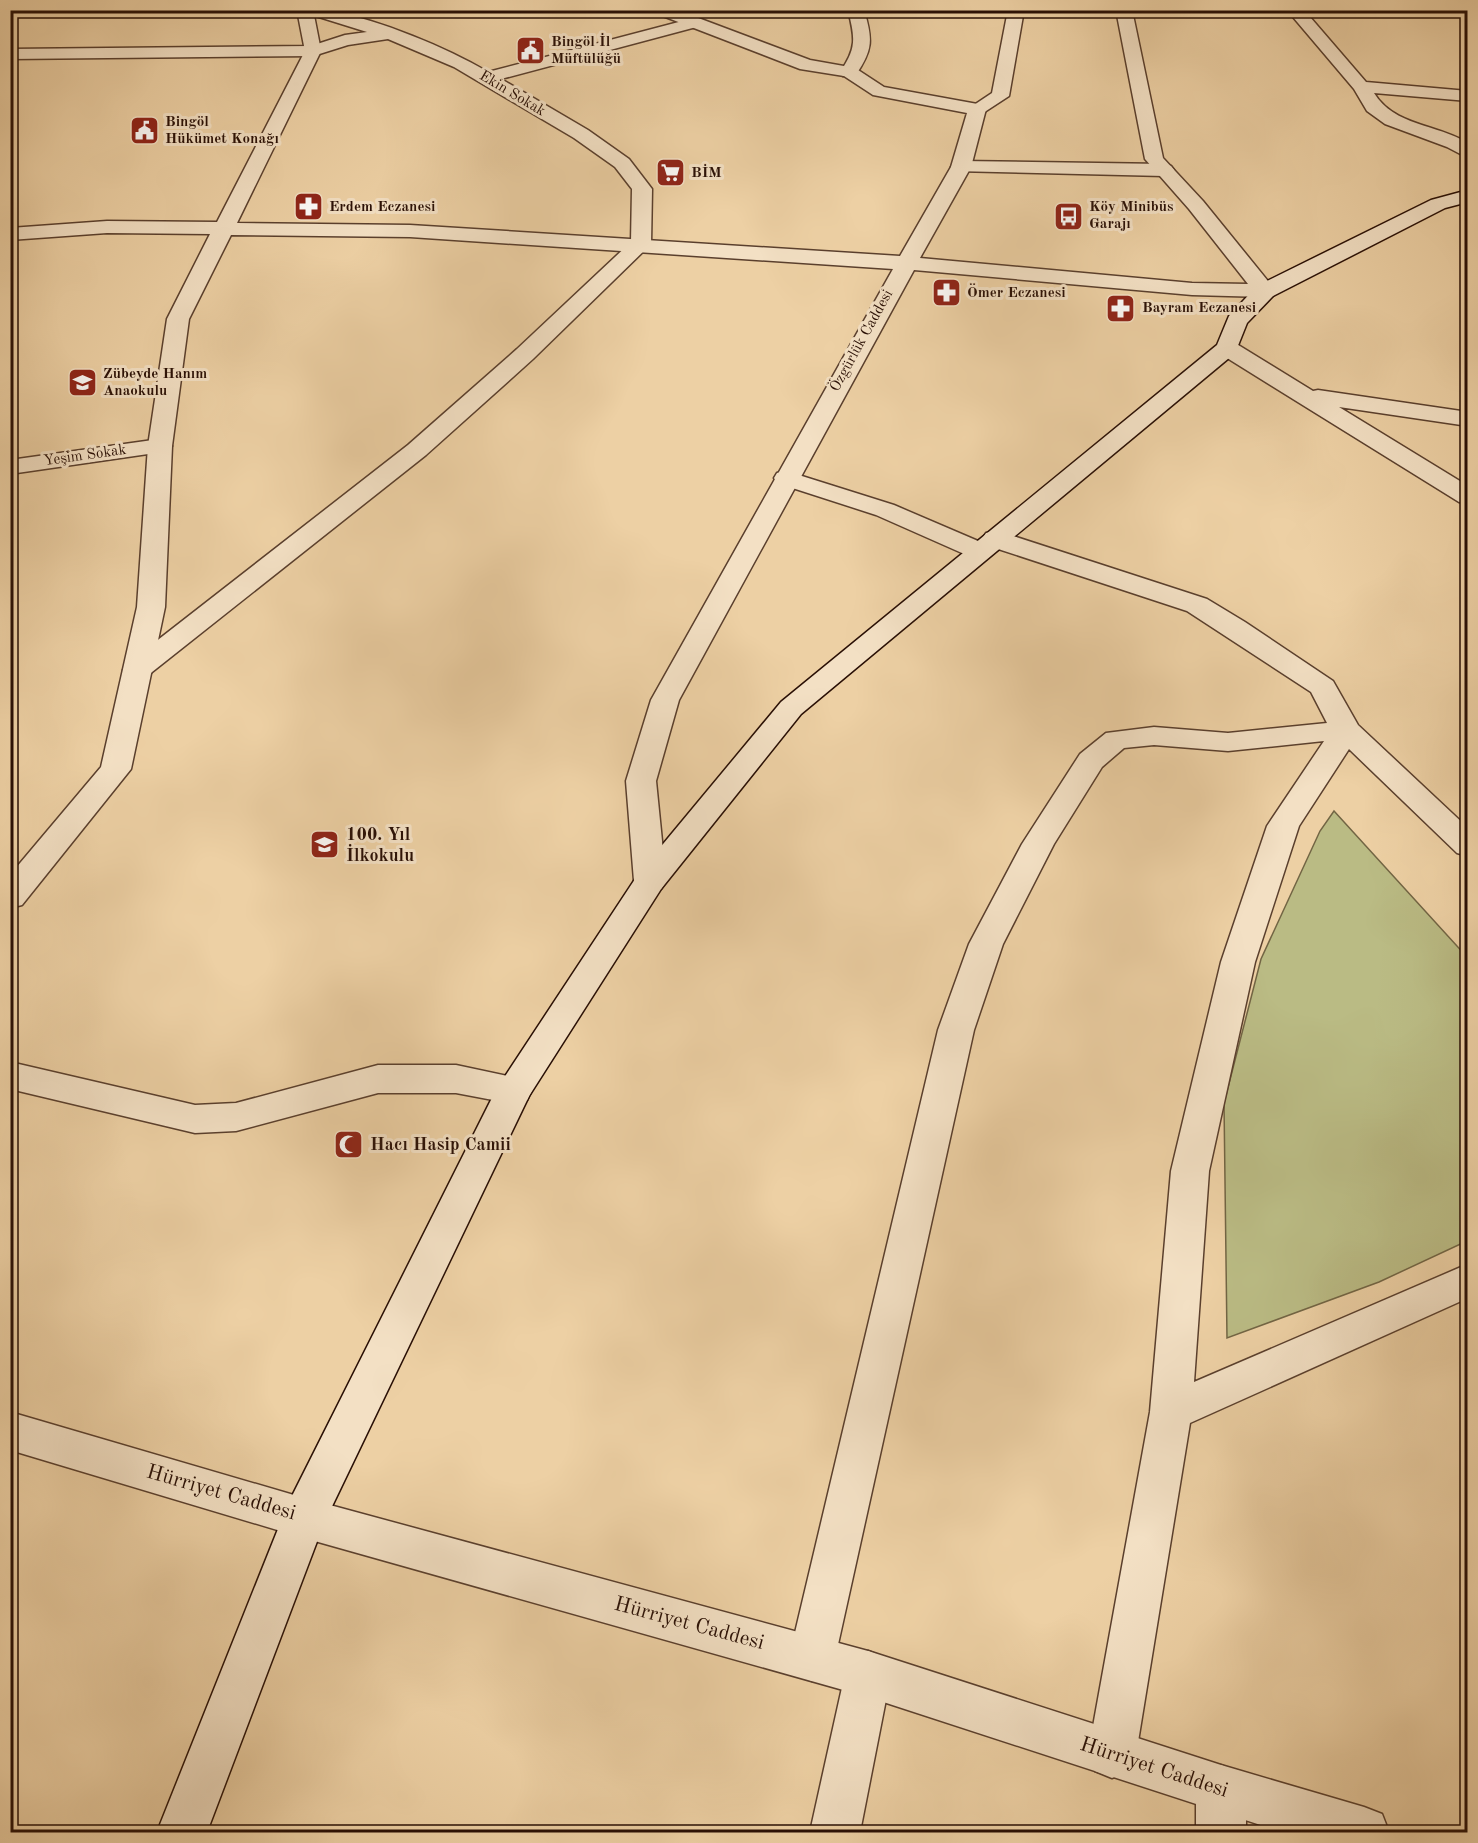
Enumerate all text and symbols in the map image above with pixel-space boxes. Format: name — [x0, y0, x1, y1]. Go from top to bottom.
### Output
place label: Bingöl İl Müftülüğü — [551, 33, 621, 67]
public building icon: Bingöl İl Müftülüğü — [514, 35, 546, 67]
street label: Ekin Sokak — [476, 68, 548, 120]
public building icon: Bingöl Hükümet Konağı — [128, 115, 160, 147]
place label: Bingöl Hükümet Konağı — [165, 115, 279, 147]
supermarket icon: BİM — [654, 157, 686, 189]
place label: BİM — [691, 164, 722, 181]
pharmacy icon: Erdem Eczanesi — [292, 191, 324, 223]
place label: Erdem Eczanesi — [329, 200, 435, 215]
bus stop icon: Köy Minibüs Garajı — [1052, 200, 1084, 232]
place label: Köy Minibüs Garajı — [1089, 200, 1173, 232]
pharmacy icon: Ömer Eczanesi — [930, 277, 962, 309]
place label: Ömer Eczanesi — [967, 283, 1066, 301]
street label: Özgürlük Caddesi — [825, 286, 896, 394]
pharmacy icon: Bayram Eczanesi — [1105, 292, 1137, 324]
place label: Bayram Eczanesi — [1142, 301, 1256, 316]
school or university icon: Zübeyde Hanım Anaokulu — [66, 367, 98, 399]
place label: Zübeyde Hanım Anaokulu — [103, 367, 207, 399]
street label: Yeşim Sokak — [43, 443, 127, 469]
place label: 100. Yıl İlkokulu — [346, 826, 414, 865]
school or university icon: 100. Yıl İlkokulu — [309, 829, 341, 861]
mosque icon: Hacı Hasip Camii — [333, 1129, 365, 1161]
place label: Hacı Hasip Camii — [370, 1136, 511, 1154]
street label: Hürriyet Caddesi — [144, 1462, 298, 1524]
street label: Hürriyet Caddesi — [612, 1594, 766, 1654]
street label: Hürriyet Caddesi — [1077, 1734, 1231, 1802]

